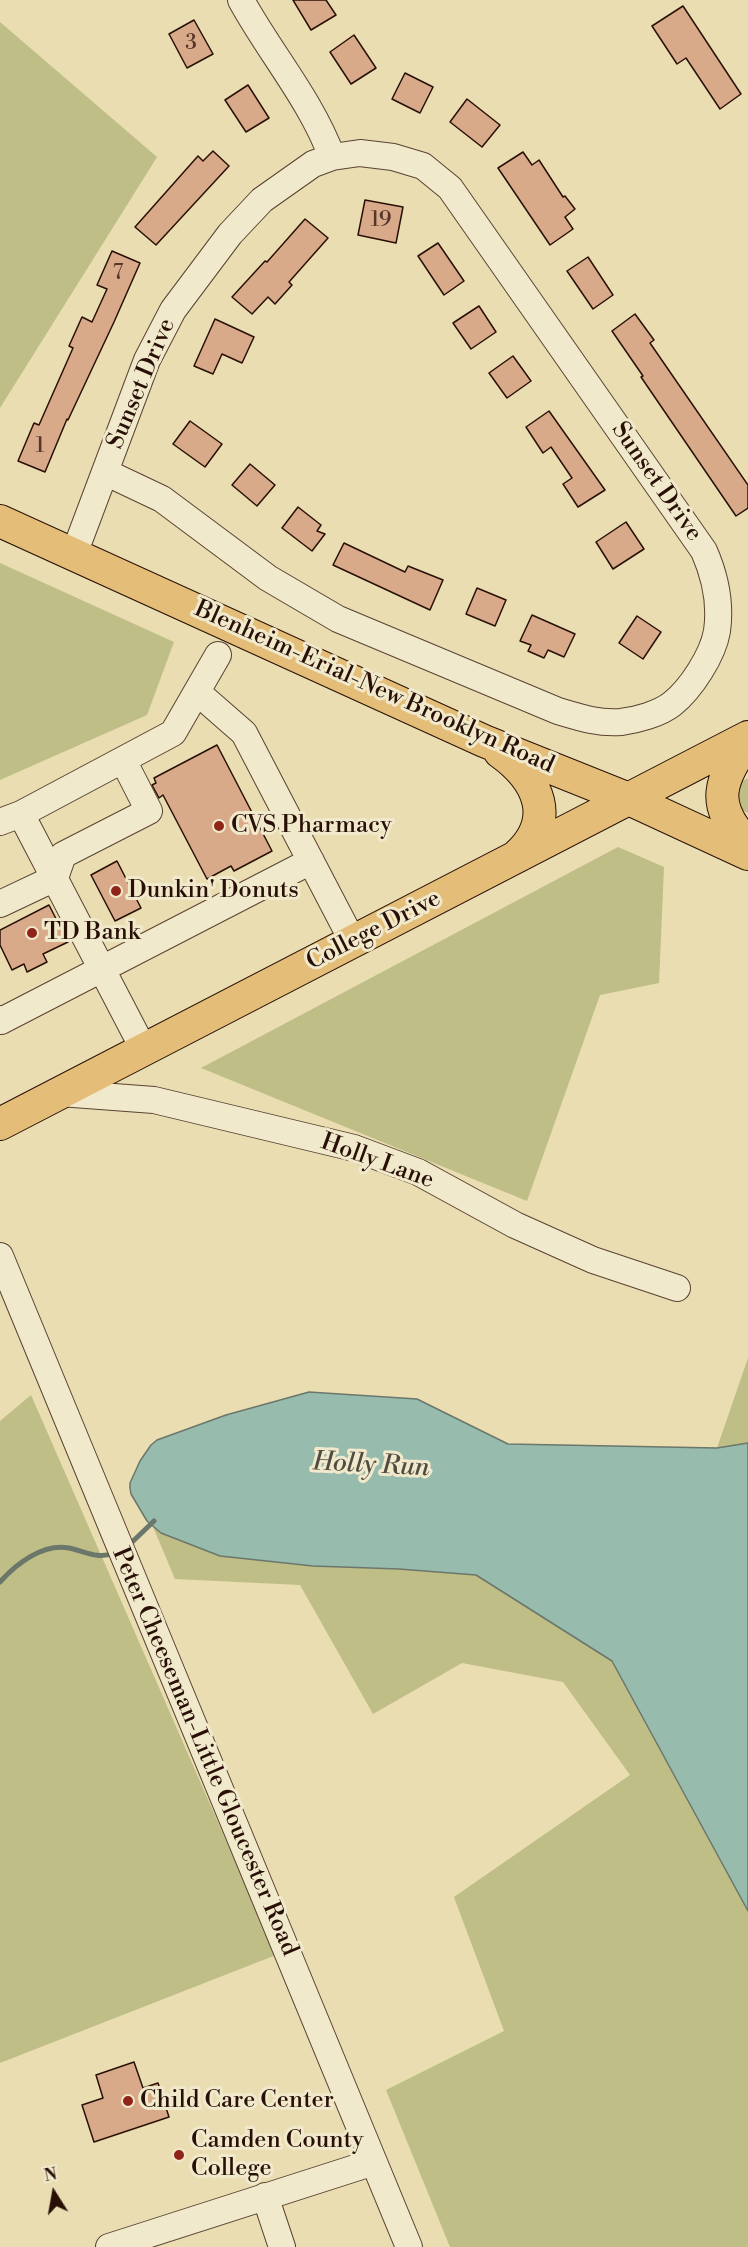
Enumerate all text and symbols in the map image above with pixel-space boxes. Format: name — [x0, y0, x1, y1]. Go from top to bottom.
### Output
house number: 3 — [185, 31, 197, 57]
house number: 19 — [370, 208, 392, 234]
house number: 7 — [113, 261, 123, 287]
street label: Sunset Drive — [102, 314, 182, 454]
street label: Sunset Drive — [604, 417, 708, 547]
house number: 1 — [35, 434, 45, 460]
street label: Blenheim-Erial-New Brooklyn Road — [190, 595, 558, 781]
place label: CVS Pharmacy — [231, 812, 392, 840]
marker: CVS Pharmacy — [212, 819, 226, 833]
place label: Dunkin' Donuts — [128, 877, 299, 905]
marker: Dunkin' Donuts — [109, 884, 123, 898]
street label: College Drive — [302, 885, 446, 977]
place label: TD Bank — [44, 919, 140, 947]
marker: TD Bank — [25, 926, 39, 940]
street label: Holly Lane — [317, 1128, 437, 1196]
water label: Holly Run — [312, 1447, 430, 1485]
street label: Peter Cheeseman-Little Gloucester Road — [105, 1544, 303, 1960]
place label: Child Care Center — [140, 2087, 334, 2115]
marker: Child Care Center — [121, 2094, 135, 2108]
place label: Camden County College — [191, 2127, 364, 2183]
marker: Camden County College — [172, 2148, 186, 2162]
north arrow — [24, 2163, 84, 2223]
text: N — [42, 2164, 59, 2186]

